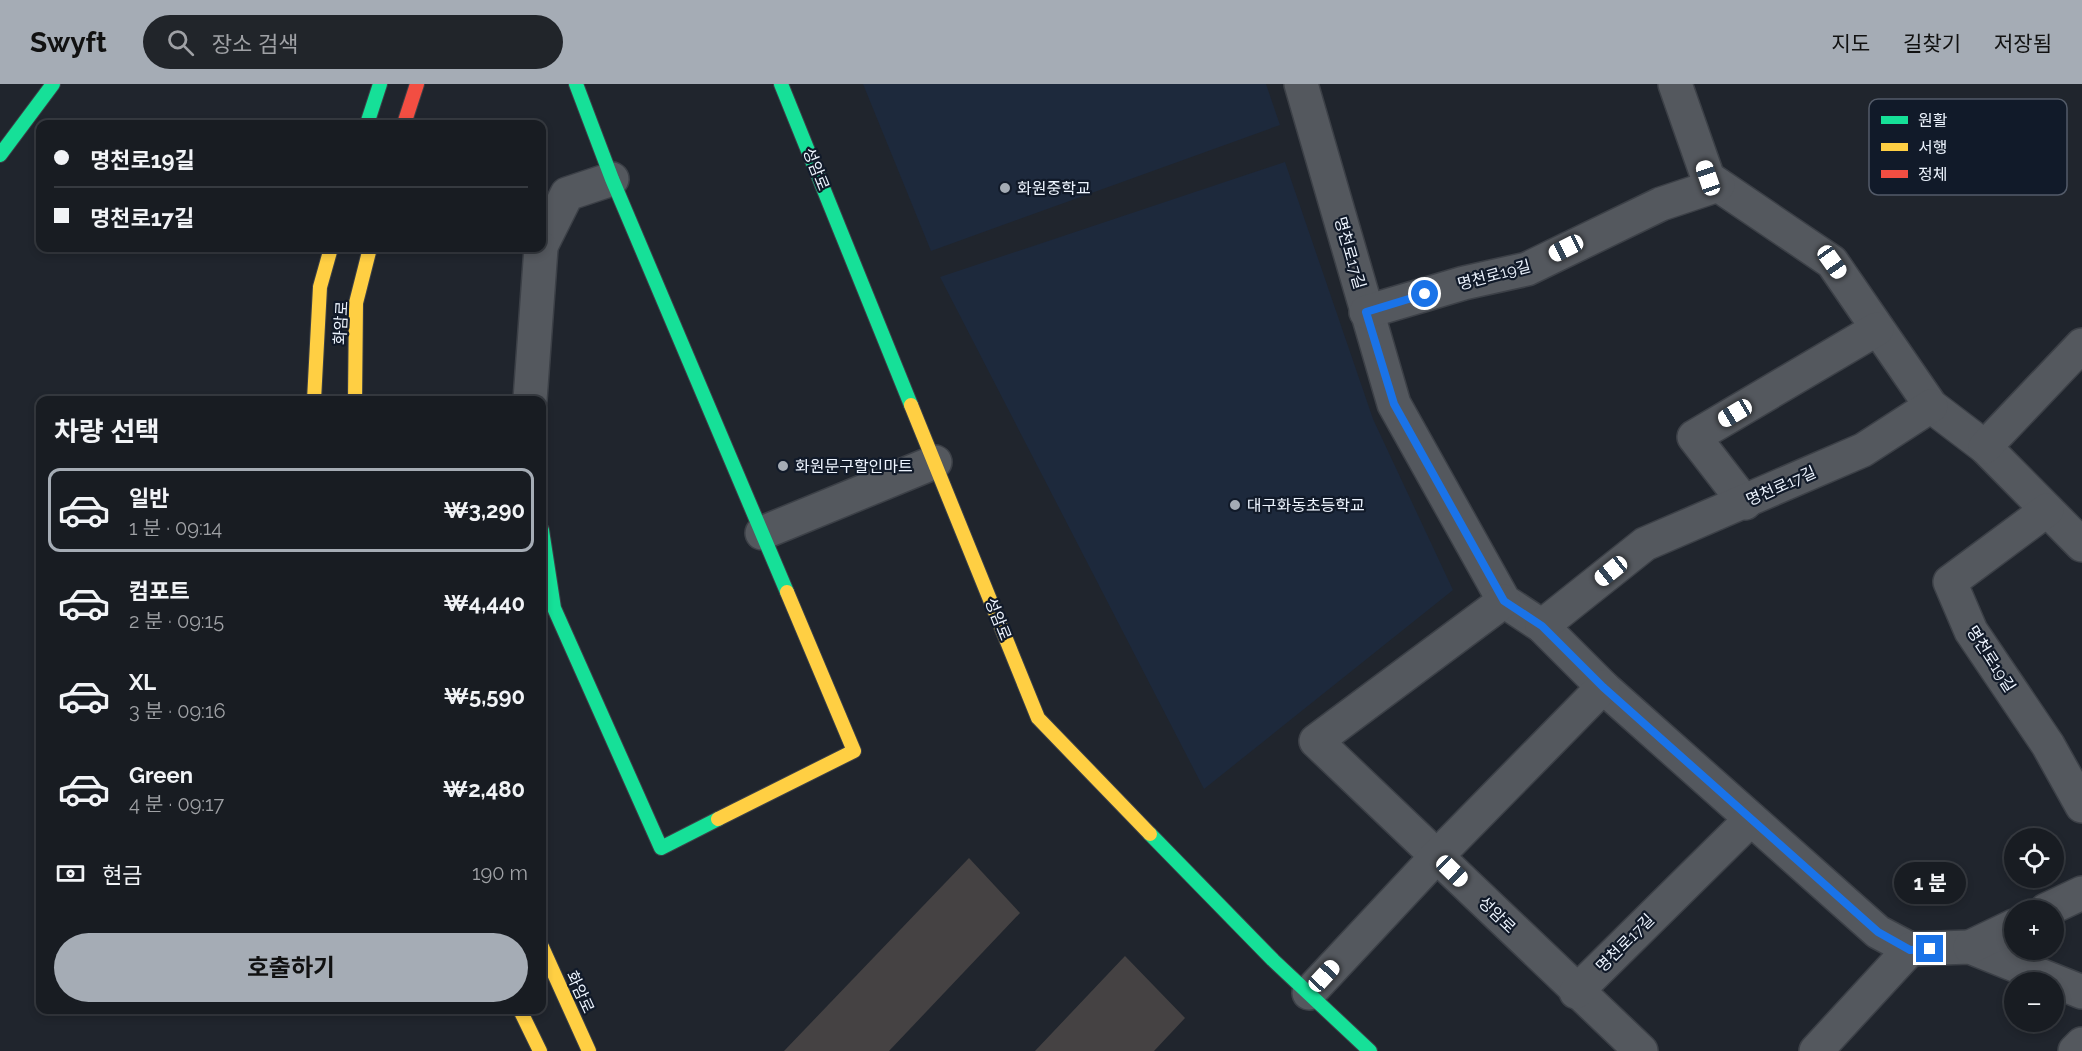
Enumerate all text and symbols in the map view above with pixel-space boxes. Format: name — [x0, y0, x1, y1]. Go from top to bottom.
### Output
search box — [143, 15, 563, 69]
text: Swyft — [30, 26, 107, 59]
icon: search — [164, 26, 197, 59]
text: 장소 검색 — [212, 31, 298, 57]
text: 지도 — [1831, 31, 1870, 56]
text: 길찾기 — [1903, 31, 1961, 56]
text: 저장됨 — [1994, 31, 2052, 56]
legend — [1869, 99, 2067, 195]
text: 원활 — [1918, 111, 1948, 130]
text: 서행 — [1918, 138, 1947, 157]
street label: 성암로 — [799, 145, 833, 193]
text: 명천로19길 — [90, 147, 195, 173]
car — [1694, 158, 1722, 198]
text: 정체 — [1918, 165, 1947, 184]
place label: 화원중학교 — [1017, 179, 1091, 198]
marker: 화원중학교 — [998, 181, 1012, 195]
text: 명천로17길 — [90, 205, 194, 231]
street label: 명천로17길 — [1331, 215, 1369, 291]
car — [1546, 232, 1586, 264]
car — [1814, 242, 1850, 282]
street label: 명천로19길 — [1455, 256, 1533, 294]
route start — [1411, 280, 1438, 307]
street label: 화암로 — [330, 300, 352, 346]
car — [1715, 396, 1755, 430]
text: 차량 선택 — [54, 416, 160, 447]
place label: 화원문구할인마트 — [795, 457, 913, 476]
marker: 화원문구할인마트 — [776, 459, 790, 473]
street label: 명천로17길 — [1743, 462, 1819, 510]
icon: car — [57, 483, 111, 537]
text: 일반 — [129, 485, 169, 511]
place label: 대구화동초등학교 — [1247, 496, 1365, 515]
text: ₩3,290 — [443, 497, 525, 523]
marker: 대구화동초등학교 — [1228, 498, 1242, 512]
text: 1 분 · 09:14 — [129, 516, 222, 540]
car — [1591, 553, 1631, 589]
icon: car — [57, 576, 111, 630]
text: 컴포트 — [129, 578, 190, 604]
text: ₩4,440 — [443, 590, 525, 616]
street label: 성암로 — [981, 595, 1015, 643]
text: 2 분 · 09:15 — [129, 609, 224, 633]
street label: 명천로19길 — [1963, 622, 2019, 696]
icon: car — [57, 669, 111, 723]
text: XL — [129, 669, 156, 695]
text: ₩5,590 — [444, 683, 525, 709]
text: 3 분 · 09:16 — [129, 699, 226, 723]
icon: car — [57, 762, 111, 816]
text: Green — [129, 762, 193, 788]
text: ₩2,480 — [443, 776, 525, 802]
text: 4 분 · 09:17 — [129, 792, 224, 816]
map controls — [2004, 828, 2064, 1032]
button: locate — [2004, 828, 2064, 888]
car — [1433, 852, 1471, 890]
icon: cash — [54, 857, 87, 890]
text: 190 m — [472, 861, 528, 885]
text: 현금 — [102, 862, 142, 888]
callout: 1 분 — [1894, 862, 1966, 904]
text: 1 분 — [1913, 871, 1947, 895]
street label: 성암로 — [1475, 893, 1520, 937]
button: + — [2004, 900, 2064, 960]
street label: 명천로17길 — [1592, 910, 1658, 976]
button: 호출하기 — [54, 933, 528, 1002]
route end — [1916, 935, 1943, 962]
car — [1305, 957, 1343, 995]
street label: 화암로 — [562, 968, 598, 1016]
button: − — [2004, 972, 2064, 1032]

